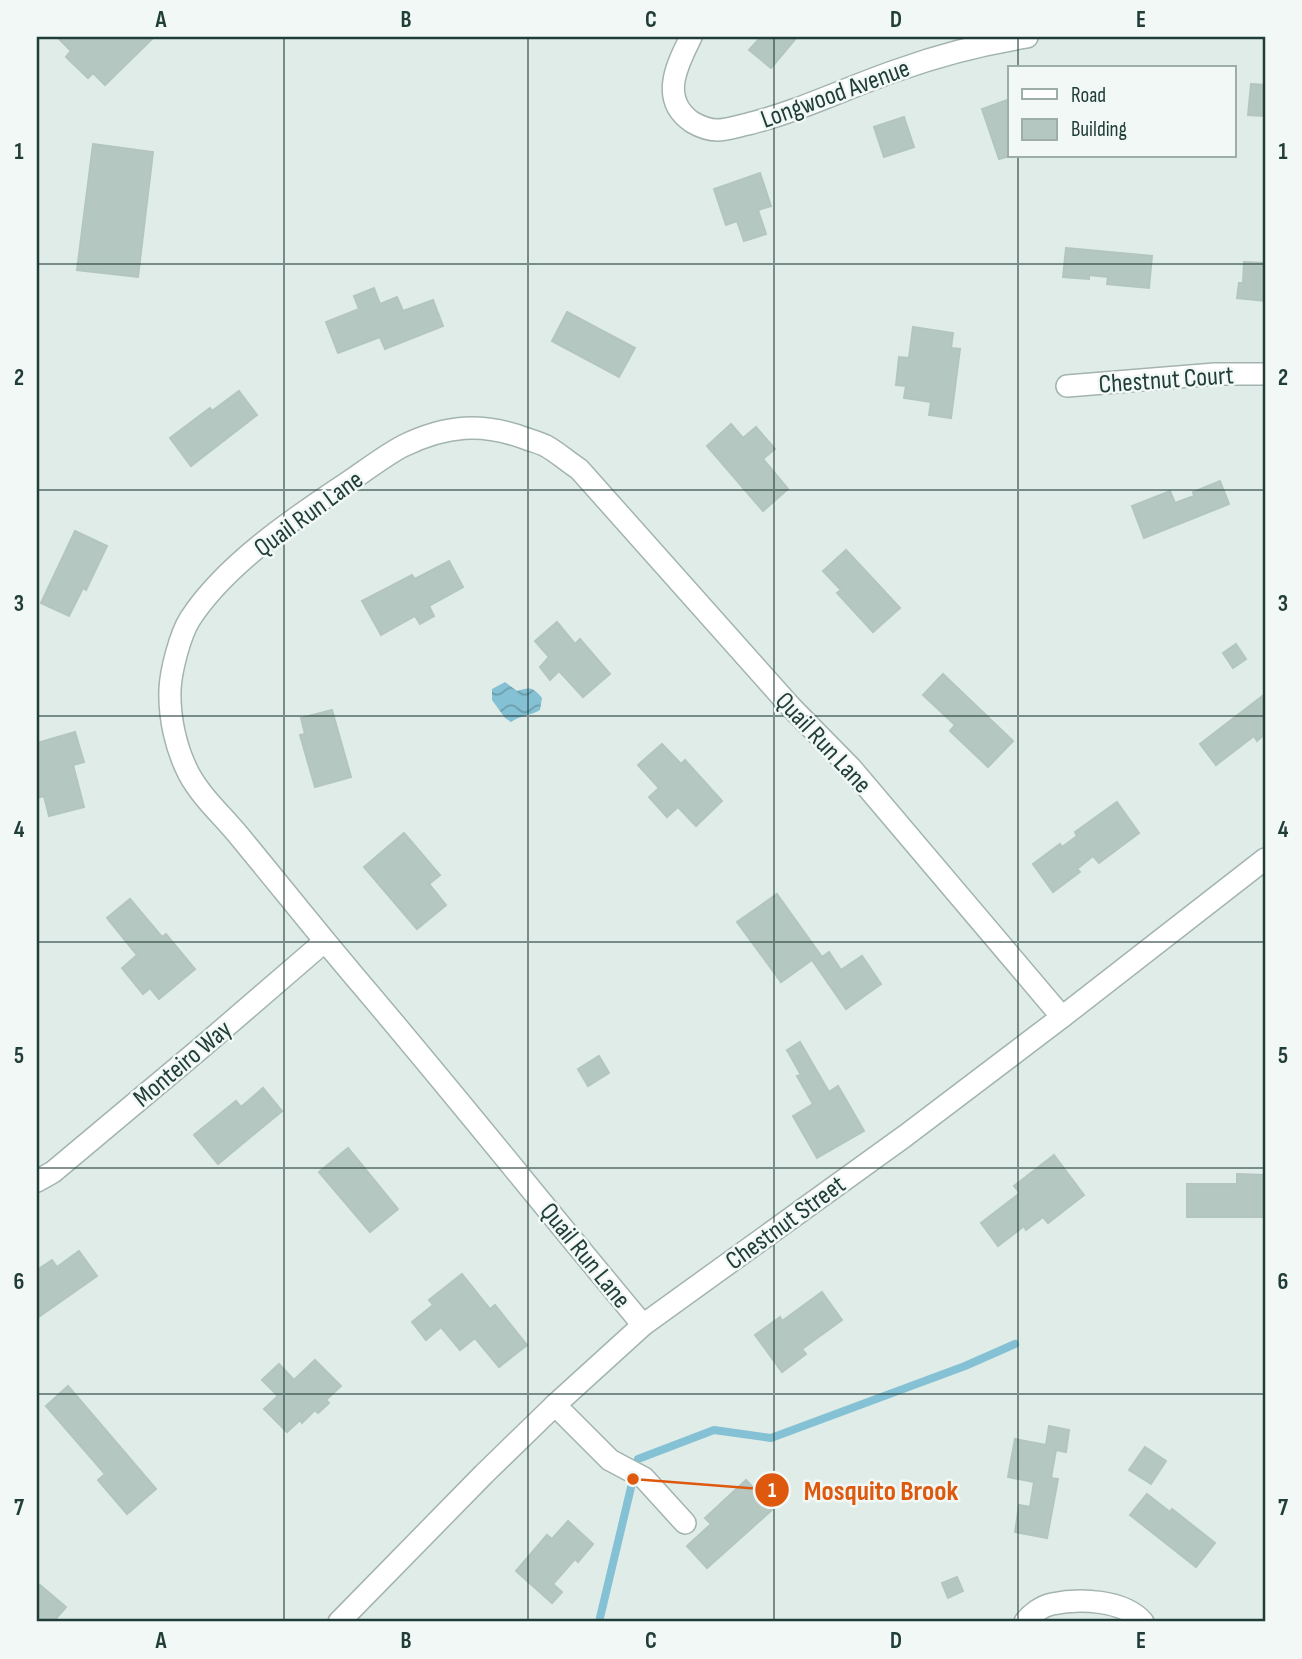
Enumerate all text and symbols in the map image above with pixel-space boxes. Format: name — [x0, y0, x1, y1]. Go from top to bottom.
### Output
text: A — [155, 6, 168, 34]
text: B — [401, 6, 412, 34]
text: C — [645, 6, 657, 34]
text: D — [890, 6, 902, 34]
text: E — [1136, 6, 1146, 34]
street label: Longwood Avenue — [757, 53, 914, 136]
legend — [1008, 66, 1236, 158]
text: Road — [1071, 83, 1106, 108]
text: Building — [1071, 117, 1127, 142]
text: 1 — [14, 138, 24, 166]
text: 1 — [1278, 138, 1288, 166]
street label: Chestnut Court — [1098, 360, 1235, 401]
text: 2 — [14, 364, 24, 392]
text: 2 — [1278, 364, 1288, 392]
street label: Quail Run Lane — [248, 464, 369, 564]
text: 3 — [14, 590, 24, 618]
text: 3 — [1278, 590, 1288, 618]
street label: Quail Run Lane — [768, 686, 877, 800]
text: 4 — [14, 816, 25, 844]
text: 4 — [1278, 816, 1289, 844]
street label: Monteiro Way — [128, 1014, 238, 1114]
text: 5 — [14, 1042, 24, 1070]
text: 5 — [1278, 1042, 1288, 1070]
street label: Chestnut Street — [720, 1169, 852, 1277]
street label: Quail Run Lane — [533, 1197, 637, 1315]
text: 6 — [14, 1268, 24, 1296]
text: 6 — [1278, 1268, 1288, 1296]
callout: Mosquito Brook — [755, 1466, 972, 1515]
text: Mosquito Brook — [804, 1475, 958, 1508]
text: 1 — [768, 1478, 776, 1503]
text: 7 — [14, 1494, 24, 1522]
text: 7 — [1278, 1494, 1288, 1522]
text: A — [155, 1627, 168, 1655]
text: B — [401, 1627, 412, 1655]
text: C — [645, 1627, 657, 1655]
text: D — [890, 1627, 902, 1655]
text: E — [1136, 1627, 1146, 1655]

